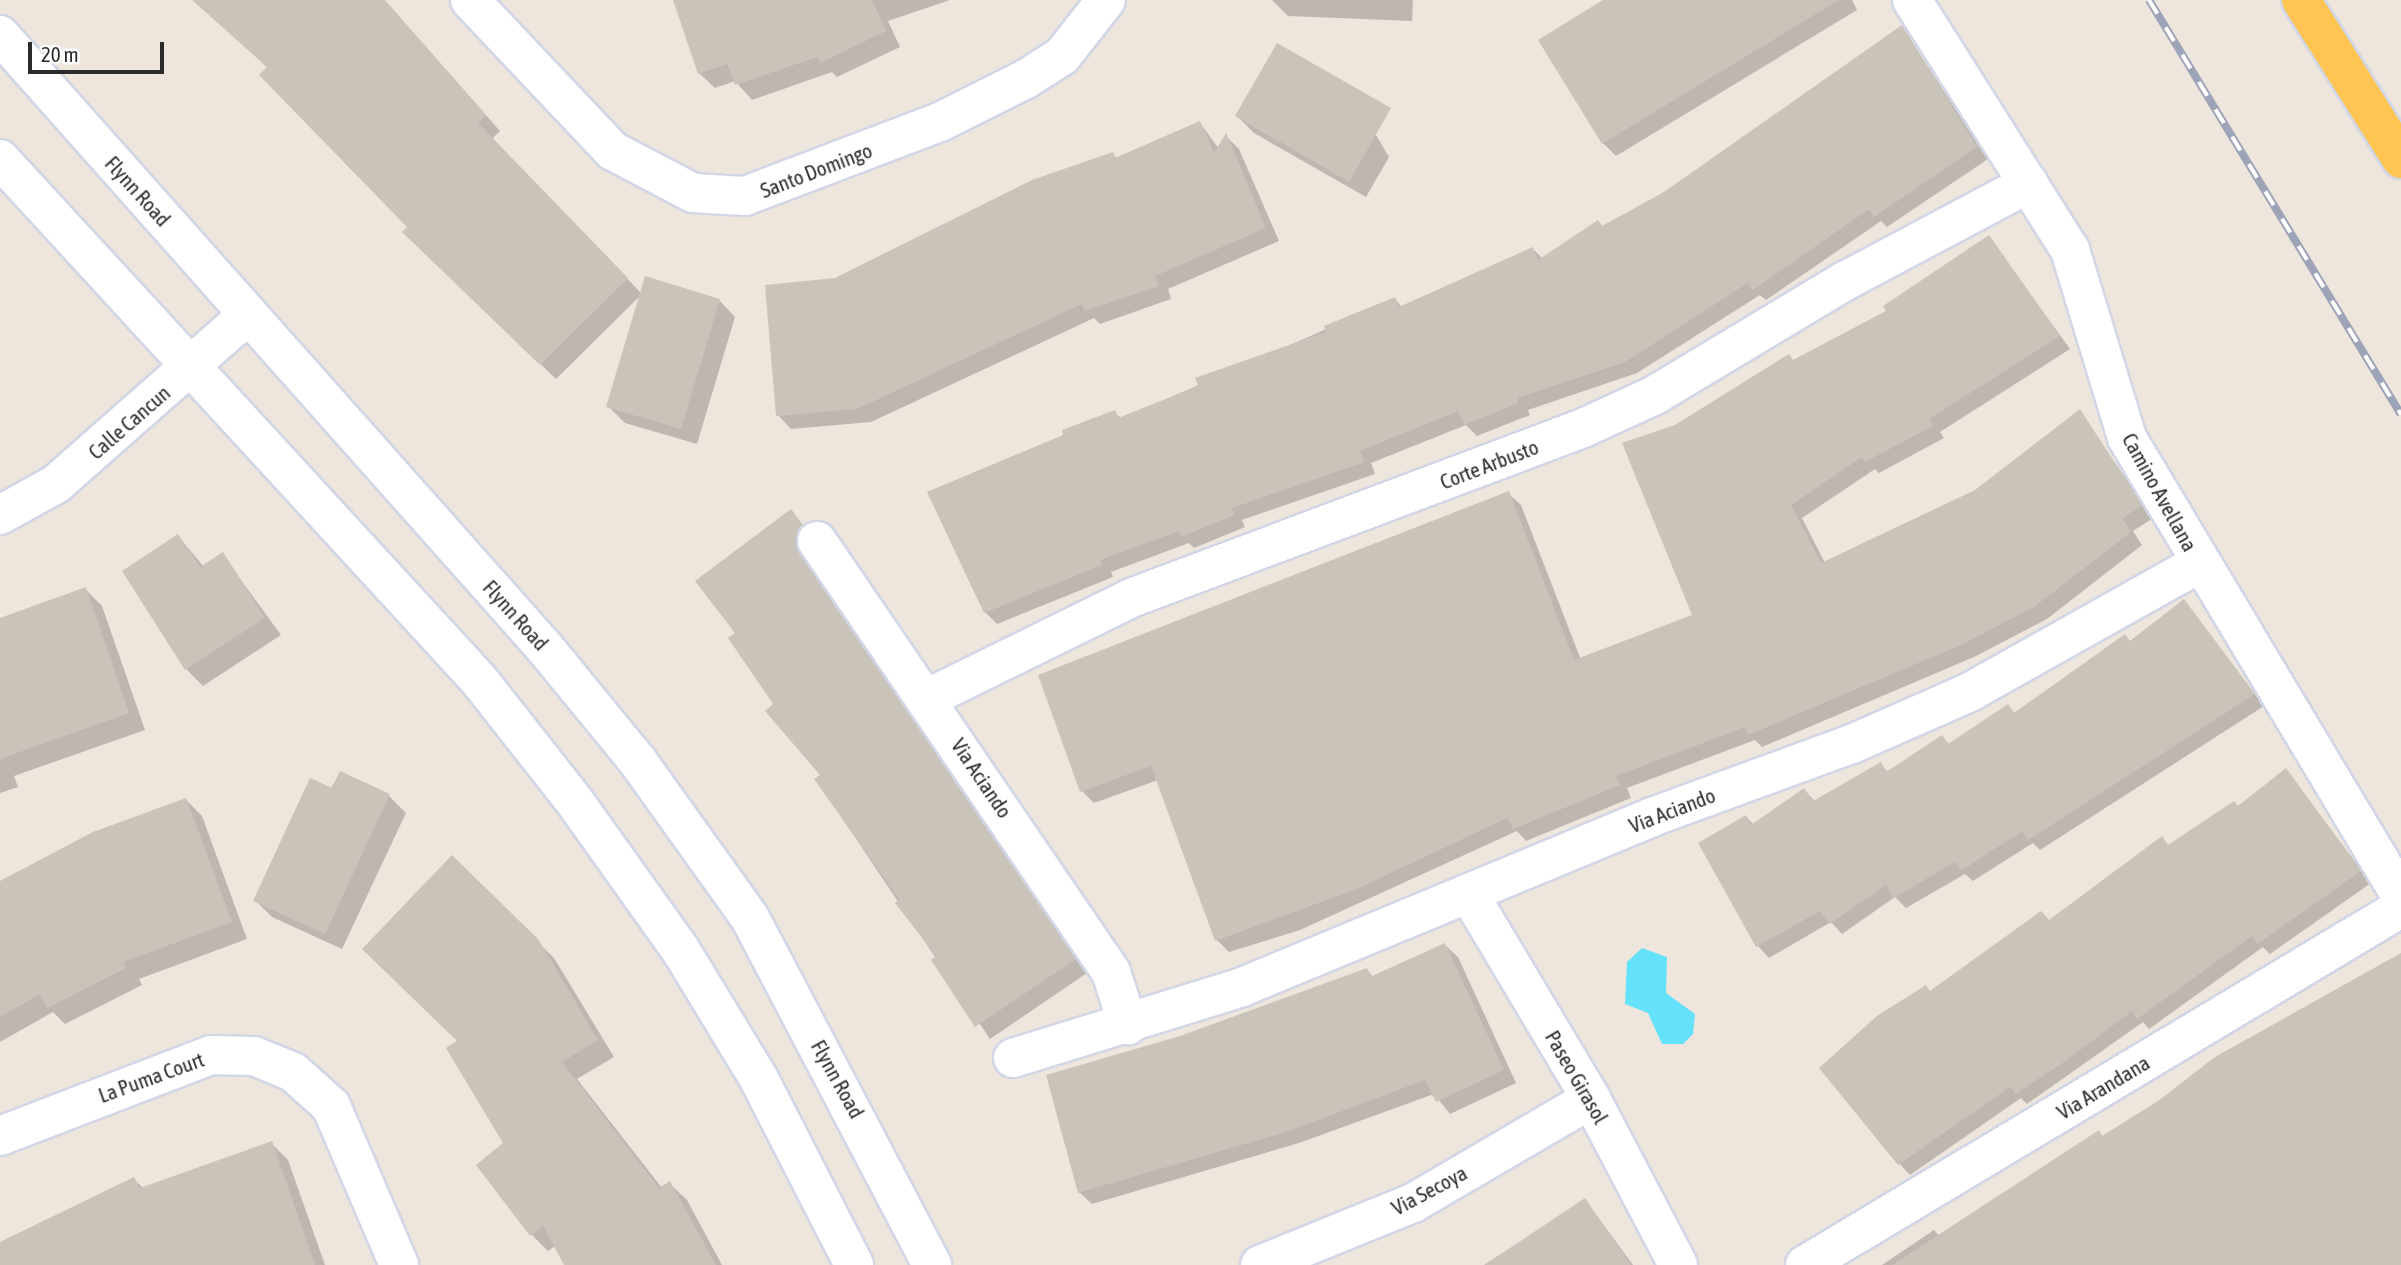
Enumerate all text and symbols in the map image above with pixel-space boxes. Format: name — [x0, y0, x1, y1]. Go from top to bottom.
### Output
scale bar — [32, 28, 168, 72]
text: 20 m — [41, 42, 79, 66]
street label: Santo Domingo — [757, 137, 875, 203]
street label: Flynn Road — [100, 151, 176, 231]
street label: Calle Cancun — [83, 380, 175, 464]
street label: Camino Avellana — [2117, 429, 2203, 555]
street label: Corte Arbusto — [1436, 434, 1542, 494]
street label: Flynn Road — [478, 575, 554, 655]
street label: Via Aciando — [946, 733, 1018, 823]
street label: Via Aciando — [1625, 782, 1719, 838]
street label: Paseo Girasol — [1540, 1026, 1614, 1128]
street label: Flynn Road — [806, 1035, 870, 1123]
street label: La Puma Court — [95, 1046, 207, 1108]
street label: Via Arandana — [2052, 1050, 2154, 1124]
street label: Via Secoya — [1387, 1160, 1471, 1220]

